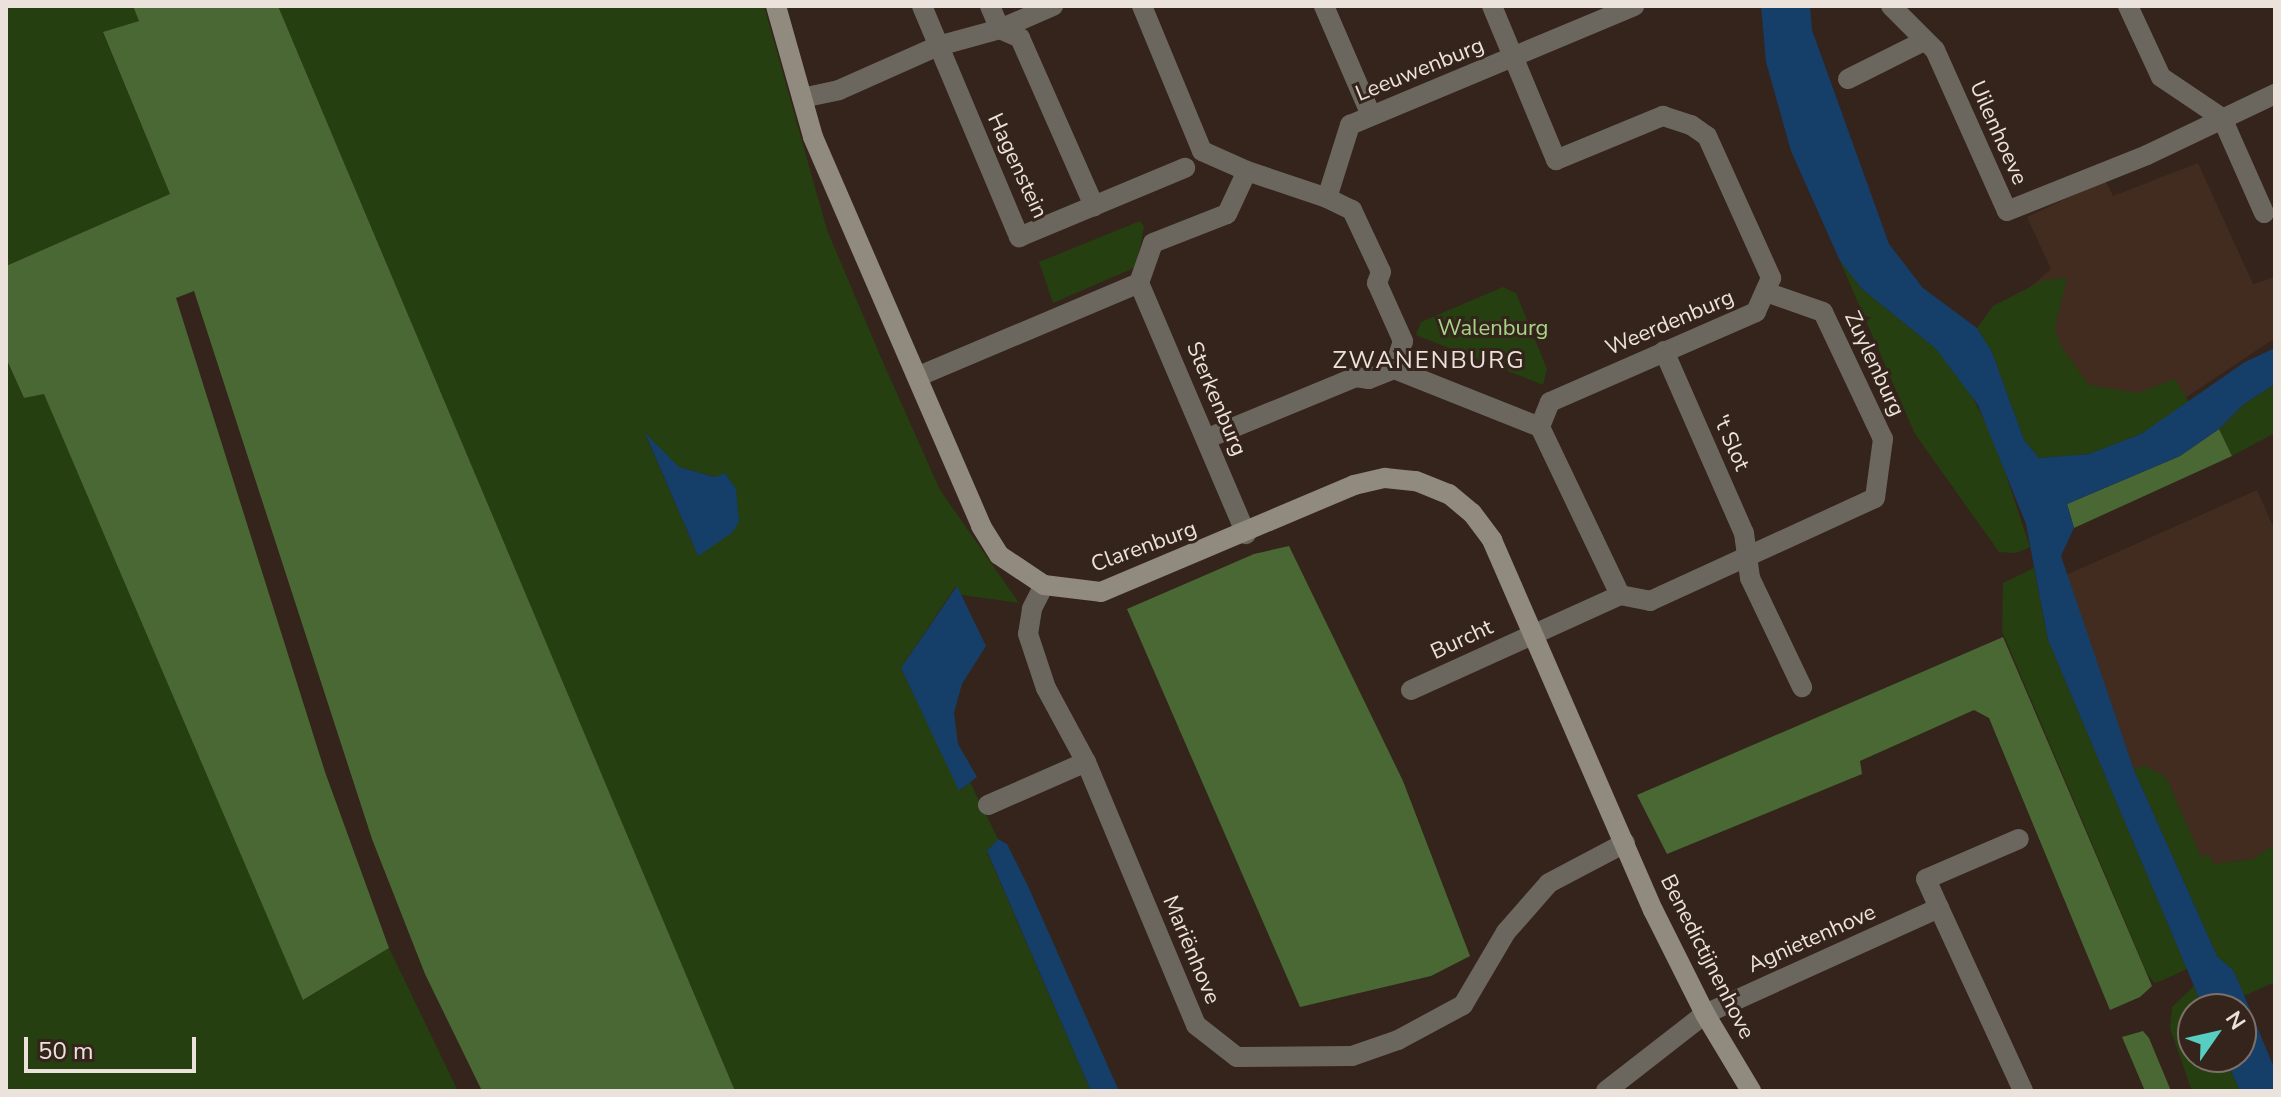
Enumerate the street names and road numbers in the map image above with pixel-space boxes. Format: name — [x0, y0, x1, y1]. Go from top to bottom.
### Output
street label: Leeuwenburg — [1352, 32, 1488, 108]
street label: Uilenhoeve — [1963, 77, 2033, 189]
street label: Hagenstein — [981, 109, 1053, 223]
street label: Weerdenburg — [1602, 284, 1738, 362]
street label: Zuylenburg — [1838, 307, 1910, 421]
street label: Sterkenburg — [1180, 338, 1252, 460]
street label: 't Slot — [1707, 411, 1755, 475]
street label: Clarenburg — [1087, 516, 1201, 578]
street label: Burcht — [1427, 614, 1497, 666]
street label: Benedictijnenhove — [1654, 870, 1760, 1044]
street label: Mariënhove — [1156, 892, 1226, 1008]
street label: Agnietenhove — [1744, 899, 1880, 979]

